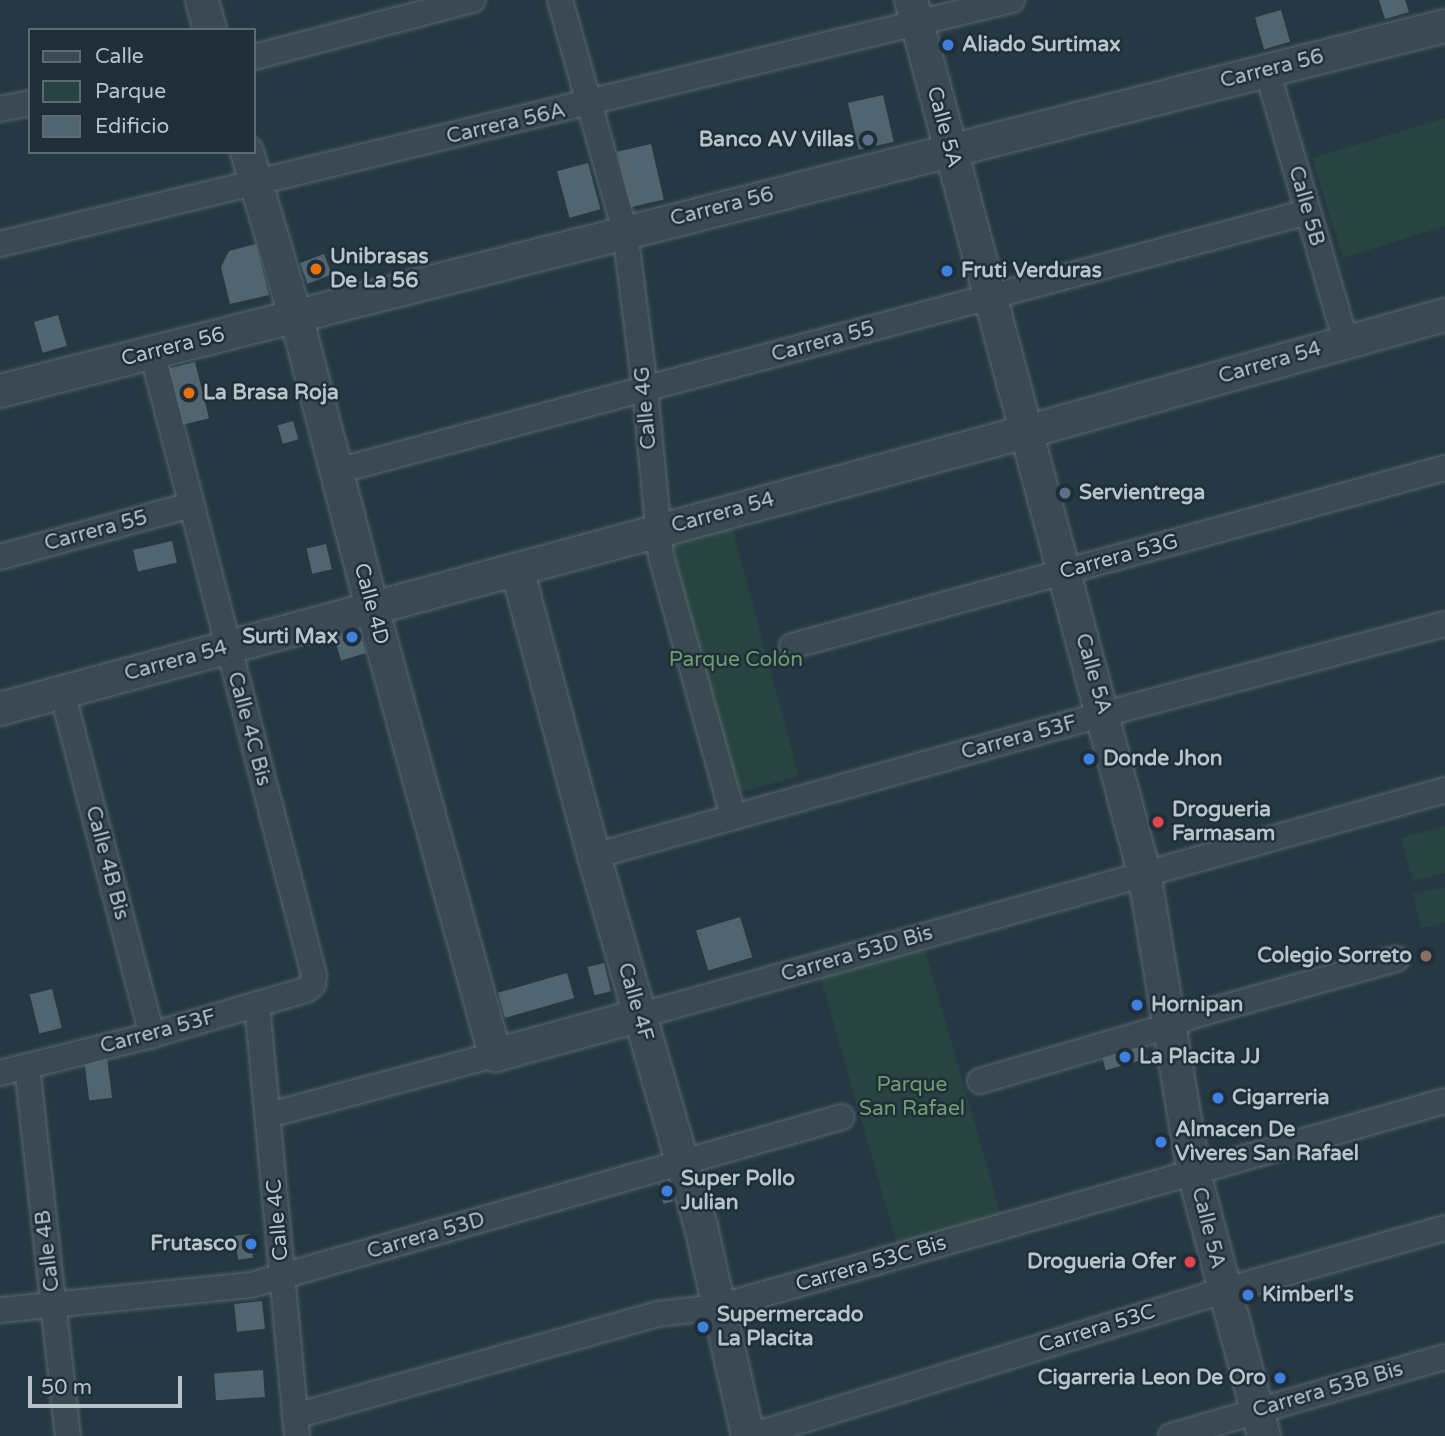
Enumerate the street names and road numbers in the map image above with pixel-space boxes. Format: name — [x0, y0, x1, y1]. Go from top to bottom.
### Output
street label: Carrera 56 — [1218, 44, 1326, 94]
street label: Calle 5A — [921, 84, 967, 170]
street label: Carrera 56A — [444, 98, 568, 150]
street label: Calle 5B — [1283, 163, 1329, 249]
street label: Carrera 56 — [668, 182, 776, 232]
street label: Carrera 55 — [769, 316, 877, 368]
street label: Carrera 56 — [119, 322, 227, 372]
street label: Carrera 54 — [1216, 336, 1324, 390]
street label: Calle 4G — [630, 365, 662, 451]
street label: Carrera 54 — [669, 487, 777, 539]
street label: Carrera 55 — [42, 505, 150, 557]
street label: Carrera 53G — [1057, 529, 1181, 585]
street label: Calle 4D — [348, 561, 394, 647]
street label: Calle 5A — [1069, 631, 1117, 717]
street label: Carrera 54 — [122, 635, 230, 687]
street label: Calle 4C Bis — [222, 669, 276, 789]
street label: Carrera 53F — [959, 710, 1079, 766]
street label: Calle 4B Bis — [80, 803, 134, 923]
street label: Carrera 53D Bis — [778, 920, 936, 988]
street label: Calle 4F — [612, 960, 658, 1044]
street label: Carrera 53F — [98, 1004, 218, 1060]
street label: Calle 4C — [262, 1178, 294, 1262]
street label: Calle 5A — [1186, 1185, 1230, 1271]
street label: Carrera 53D — [364, 1207, 488, 1265]
street label: Calle 4B — [31, 1209, 65, 1293]
street label: Carrera 53C Bis — [793, 1230, 949, 1298]
street label: Carrera 53C — [1036, 1299, 1158, 1359]
street label: Carrera 53B Bis — [1250, 1356, 1406, 1424]

